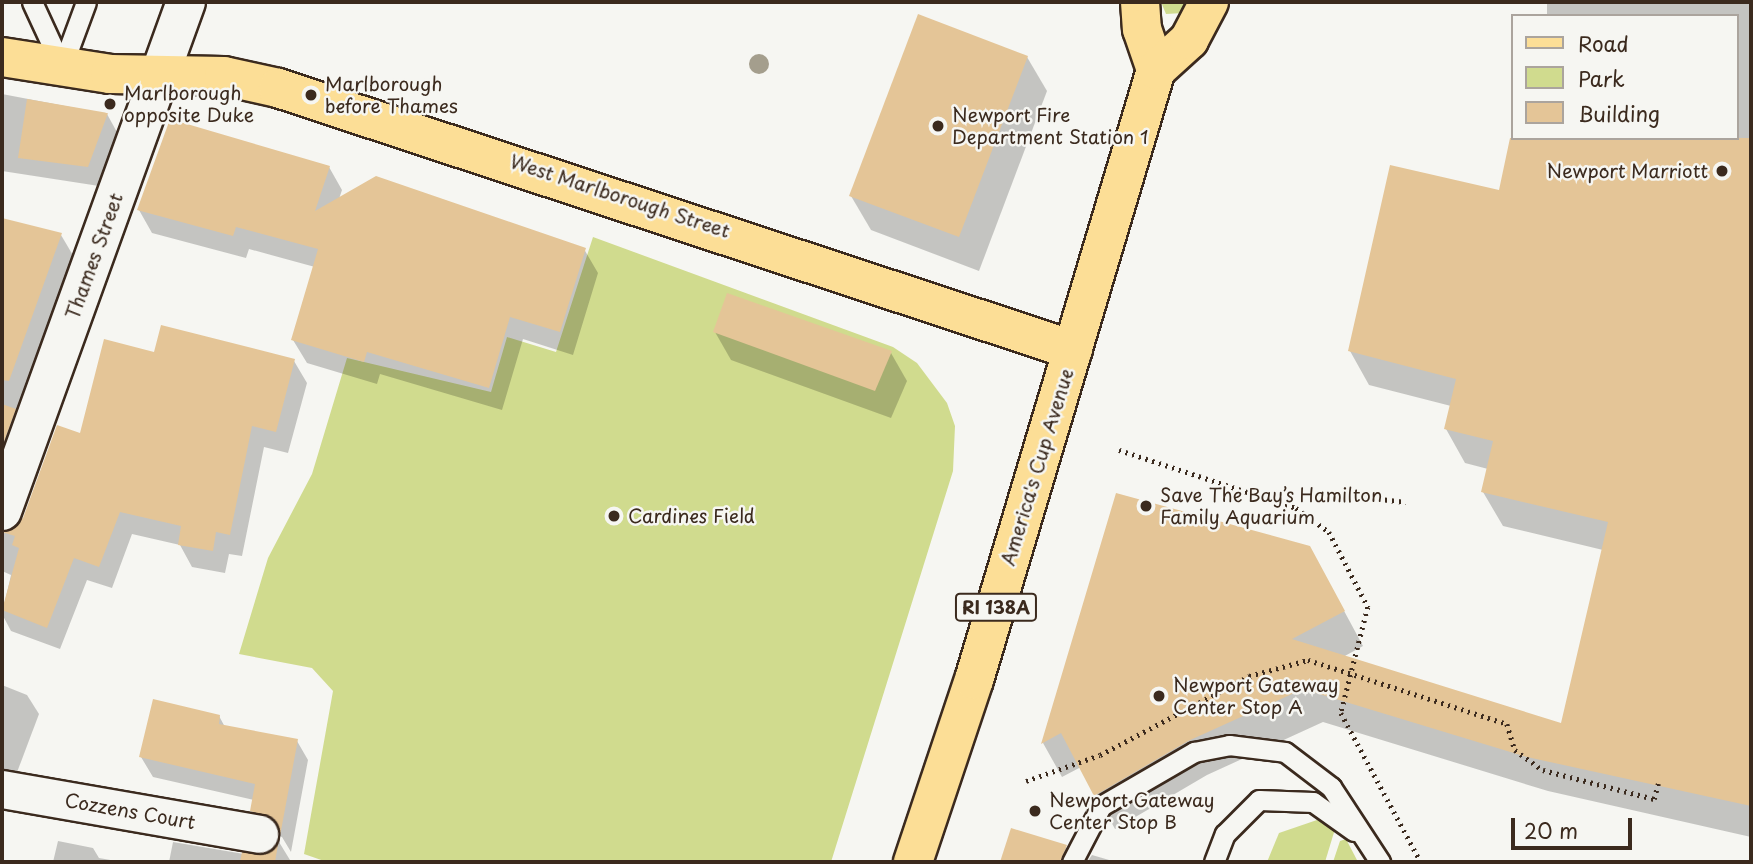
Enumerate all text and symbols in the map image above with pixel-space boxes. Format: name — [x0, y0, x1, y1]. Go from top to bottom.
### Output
legend — [1512, 14, 1739, 140]
text: Road — [1578, 27, 1629, 59]
text: Park — [1578, 62, 1625, 94]
place label: Marlborough before Thames — [325, 73, 457, 117]
place label: Marlborough opposite Duke — [124, 82, 254, 126]
marker: Marlborough before Thames — [303, 87, 319, 103]
marker: Marlborough opposite Duke — [102, 96, 118, 112]
text: Building — [1578, 97, 1660, 129]
place label: Newport Fire Department Station 1 — [952, 104, 1149, 148]
marker: Newport Fire Department Station 1 — [930, 118, 946, 134]
street label: West Marlborough Street — [507, 149, 733, 243]
place label: Newport Marriott — [1546, 160, 1708, 182]
marker: Newport Marriott — [1714, 163, 1730, 179]
street label: Thames Street — [60, 189, 128, 323]
street label: America's Cup Avenue — [996, 367, 1078, 567]
place label: Save The Bay’s Hamilton Family Aquarium — [1160, 484, 1385, 528]
marker: Save The Bay’s Hamilton Family Aquarium — [1138, 498, 1154, 514]
place label: Cardines Field — [628, 505, 757, 527]
marker: Cardines Field — [606, 508, 622, 524]
road number: RI 138A — [954, 592, 1038, 622]
place label: Newport Gateway Center Stop A — [1173, 674, 1340, 718]
marker: Newport Gateway Center Stop A — [1151, 688, 1167, 704]
street label: Cozzens Court — [63, 788, 197, 834]
place label: Newport Gateway Center Stop B — [1049, 789, 1216, 833]
marker: Newport Gateway Center Stop B — [1027, 803, 1043, 819]
scale bar — [1515, 804, 1636, 848]
text: 20 m — [1524, 814, 1578, 846]

